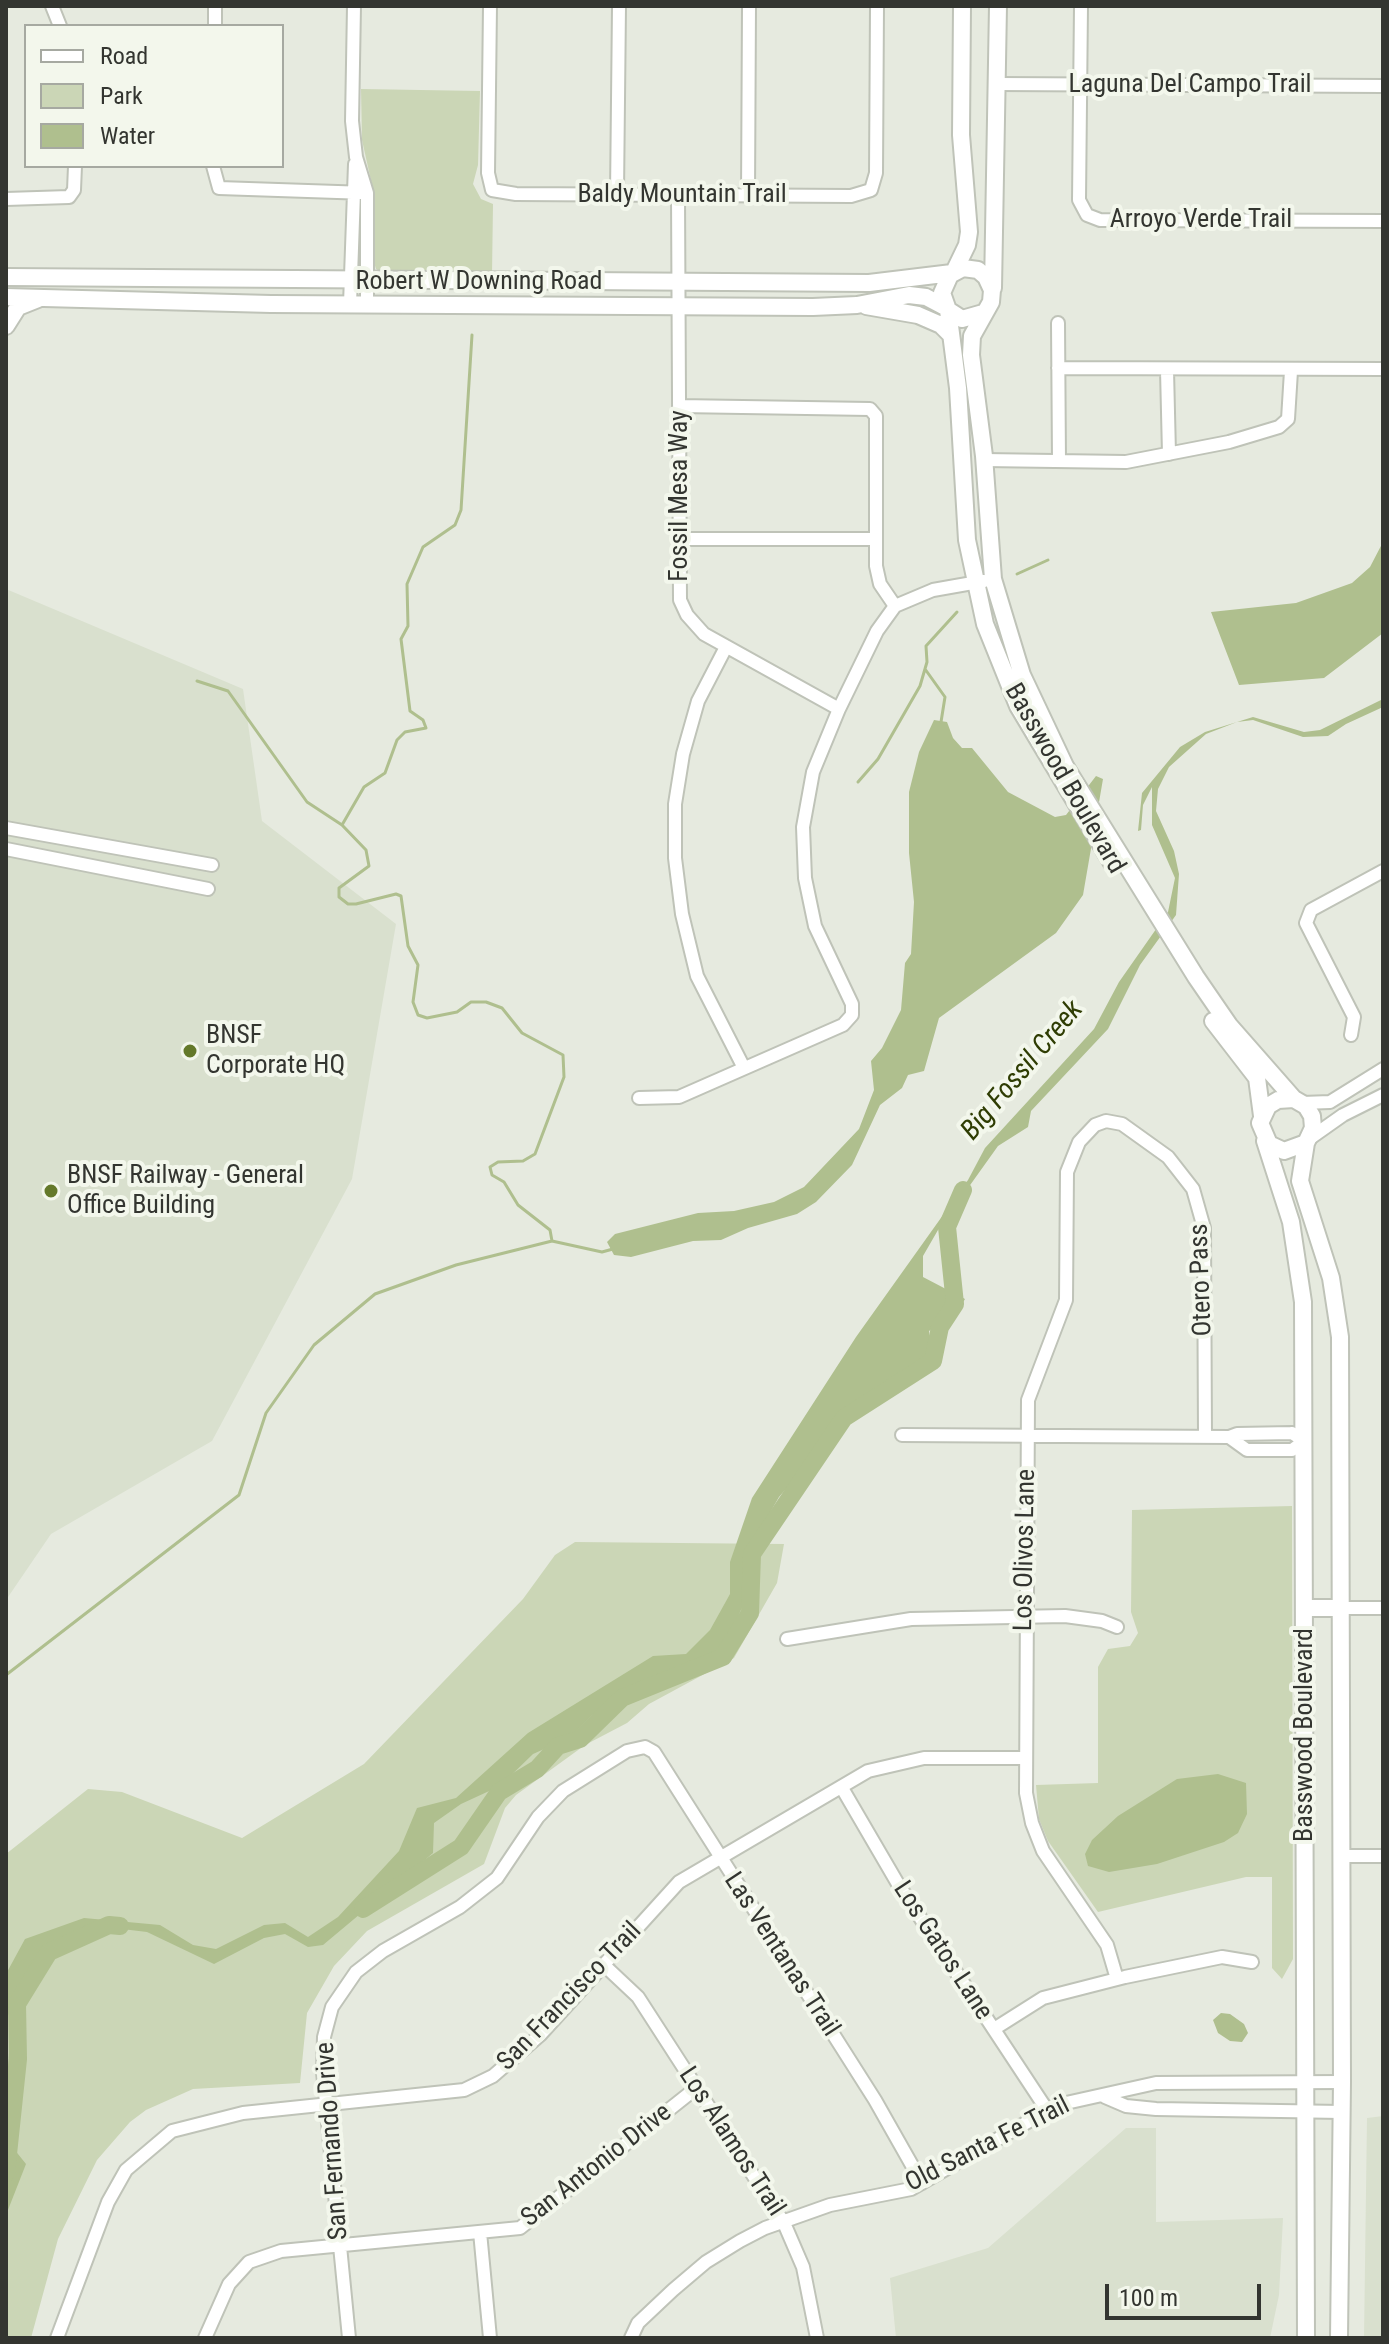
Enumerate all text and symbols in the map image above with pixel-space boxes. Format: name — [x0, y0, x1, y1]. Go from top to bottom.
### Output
legend — [24, 24, 284, 168]
text: Road — [100, 42, 148, 70]
street label: Laguna Del Campo Trail — [1068, 69, 1312, 101]
text: Park — [100, 82, 143, 110]
text: Water — [100, 122, 155, 150]
street label: Baldy Mountain Trail — [577, 179, 787, 211]
street label: Arroyo Verde Trail — [1110, 204, 1292, 236]
street label: Robert W Downing Road — [356, 266, 602, 298]
street label: Fossil Mesa Way — [664, 410, 696, 582]
street label: Basswood Boulevard — [997, 679, 1131, 879]
water label: Big Fossil Creek — [955, 994, 1091, 1148]
place label: BNSF Corporate HQ — [206, 1020, 345, 1082]
marker: BNSF Corporate HQ — [181, 1042, 199, 1060]
place label: BNSF Railway - General Office Building — [67, 1160, 304, 1222]
marker: BNSF Railway - General Office Building — [42, 1182, 60, 1200]
street label: Otero Pass — [1184, 1223, 1220, 1337]
street label: Los Olivos Lane — [1009, 1469, 1043, 1631]
street label: Basswood Boulevard — [1289, 1628, 1321, 1842]
street label: Las Ventanas Trail — [716, 1867, 846, 2043]
street label: Los Gatos Lane — [886, 1876, 998, 2026]
street label: San Francisco Trail — [491, 1916, 649, 2078]
street label: San Fernando Drive — [311, 2041, 355, 2241]
street label: Los Alamos Trail — [671, 2062, 791, 2222]
street label: Old Santa Fe Trail — [901, 2090, 1075, 2200]
street label: San Antonio Drive — [516, 2098, 678, 2234]
scale bar — [1109, 2268, 1265, 2318]
text: 100 m — [1119, 2284, 1178, 2312]

